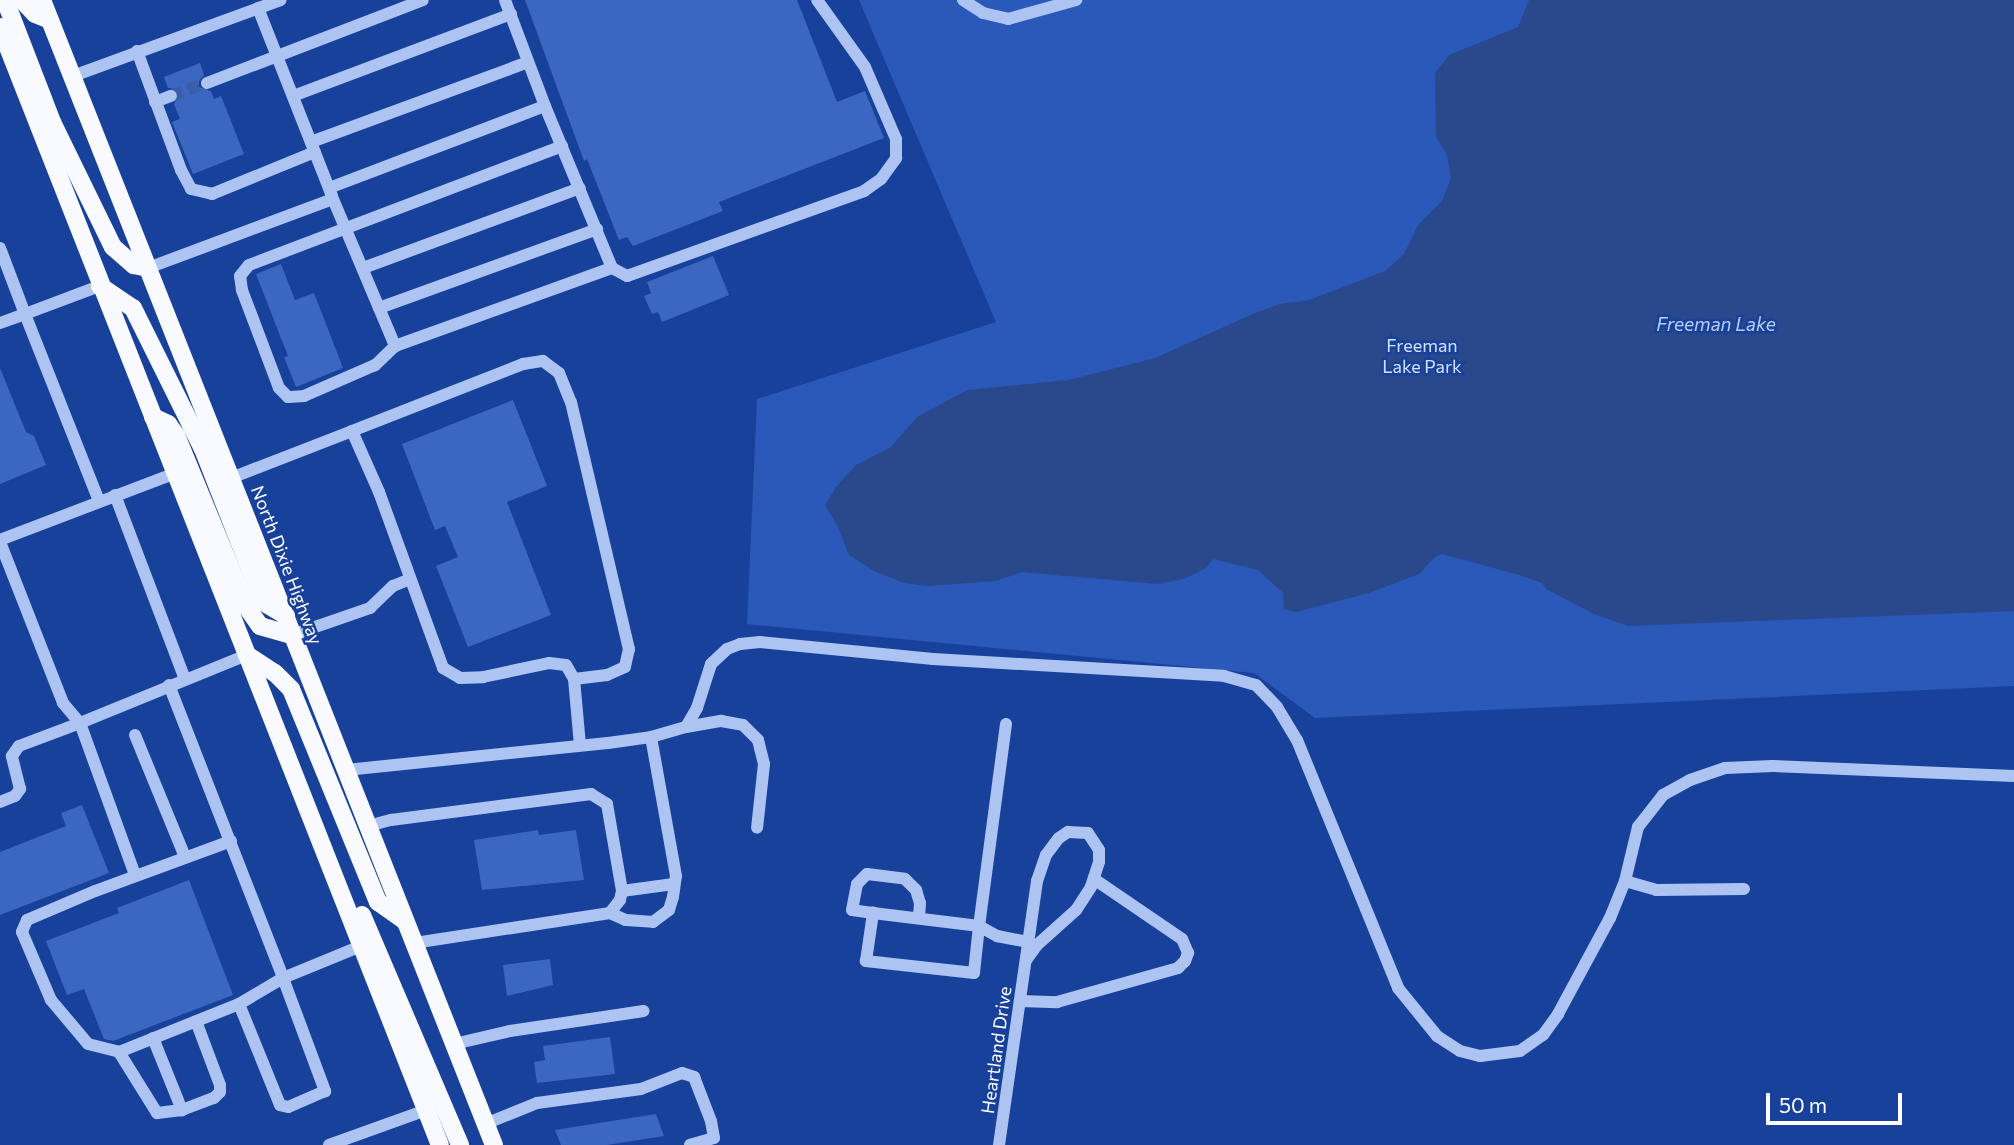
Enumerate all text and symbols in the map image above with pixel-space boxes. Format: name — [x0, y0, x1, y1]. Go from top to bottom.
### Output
water label: Freeman Lake — [1656, 313, 1776, 335]
park label: Freeman Lake Park — [1382, 335, 1462, 378]
street label: North Dixie Highway — [247, 483, 327, 647]
street label: Heartland Drive — [976, 985, 1016, 1115]
scale bar — [1769, 1078, 1906, 1122]
text: 50 m — [1779, 1092, 1827, 1117]

